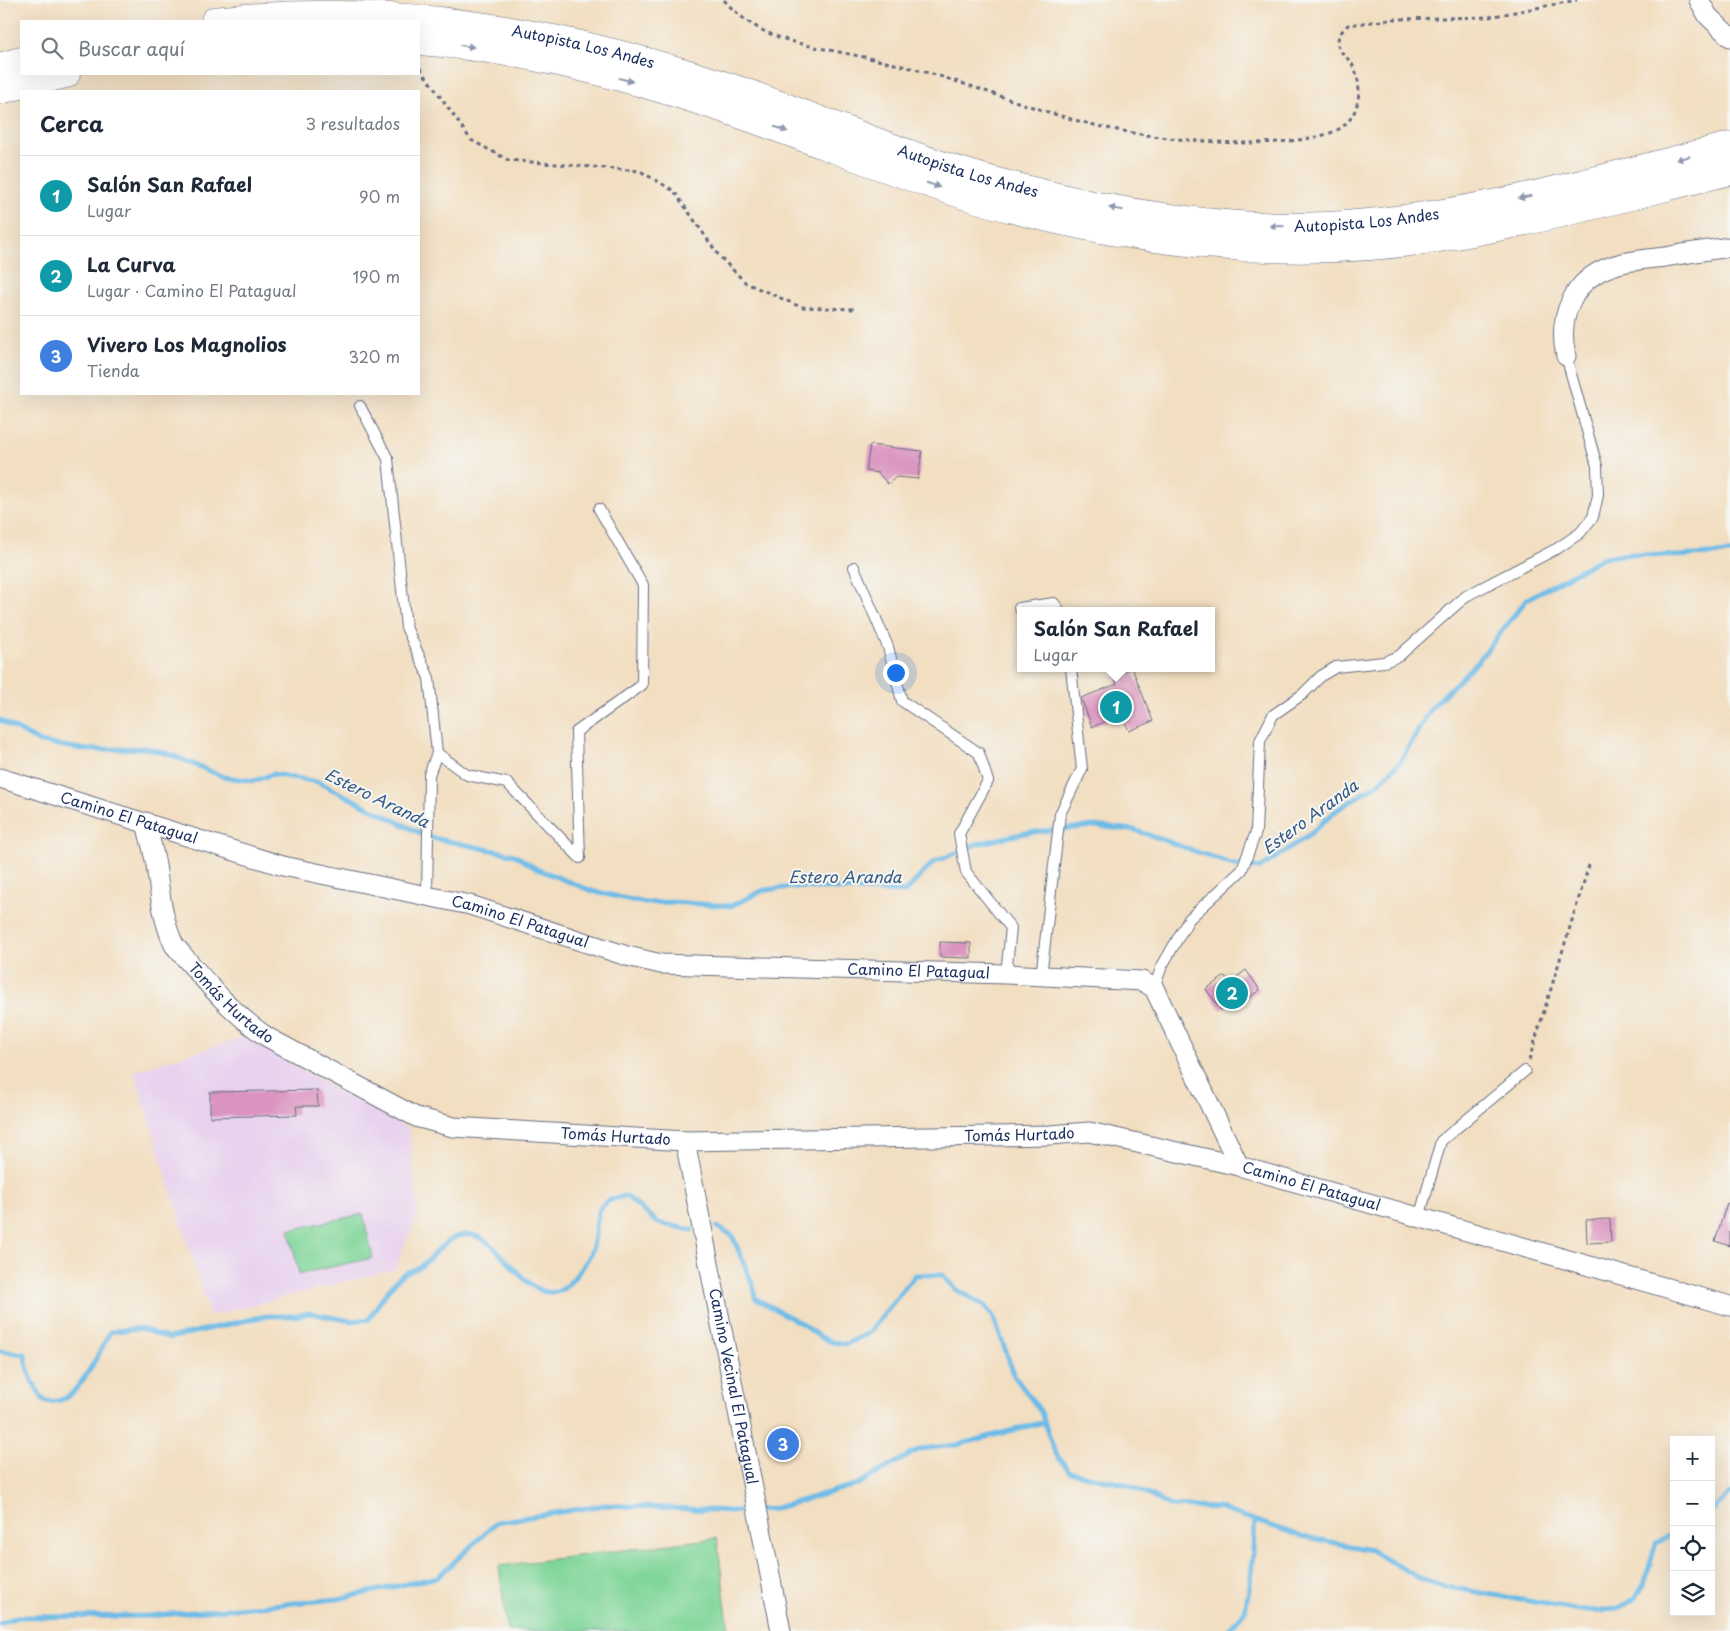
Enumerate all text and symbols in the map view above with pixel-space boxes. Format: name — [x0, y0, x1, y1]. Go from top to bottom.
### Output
street label: Autopista Los Andes — [510, 18, 658, 73]
search box — [20, 20, 420, 75]
icon: search — [38, 34, 66, 62]
text: Buscar aquí — [78, 34, 185, 62]
one-way arrow — [460, 42, 476, 50]
one-way arrow — [619, 76, 634, 84]
text: Cerca — [40, 107, 104, 139]
text: 3 resultados — [305, 111, 400, 135]
one-way arrow — [774, 125, 789, 133]
street label: Autopista Los Andes — [895, 138, 1041, 202]
one-way arrow — [1675, 154, 1690, 162]
text: Salón San Rafael — [87, 170, 252, 198]
one-way arrow — [926, 182, 941, 189]
text: 1 — [52, 184, 60, 208]
text: 90 m — [359, 184, 400, 208]
one-way arrow — [1517, 193, 1533, 201]
text: Lugar — [87, 198, 131, 222]
street label: Autopista Los Andes — [1294, 201, 1441, 237]
one-way arrow — [1107, 204, 1123, 212]
one-way arrow — [1269, 221, 1285, 229]
text: La Curva — [87, 250, 176, 278]
text: 2 — [50, 264, 62, 288]
text: 190 m — [352, 264, 400, 288]
text: Lugar · Camino El Patagual — [87, 278, 296, 302]
text: Vivero Los Magnolios — [87, 330, 287, 358]
text: 3 — [51, 344, 61, 368]
text: 320 m — [349, 344, 400, 368]
text: Tienda — [87, 358, 140, 382]
popup — [1017, 607, 1215, 672]
text: Salón San Rafael — [1034, 614, 1198, 642]
text: Lugar — [1034, 642, 1078, 666]
your location — [883, 660, 909, 686]
pin: 1 — [1100, 688, 1132, 726]
water label: Estero Aranda — [321, 761, 435, 833]
water label: Estero Aranda — [1257, 773, 1363, 859]
street label: Camino El Patagual — [58, 784, 201, 849]
water label: Estero Aranda — [788, 864, 903, 888]
street label: Camino El Patagual — [450, 888, 592, 953]
street label: Tomás Hurtado — [184, 956, 278, 1048]
street label: Camino El Patagual — [847, 956, 990, 984]
pin: 2 — [1216, 974, 1248, 1012]
street label: Tomás Hurtado — [964, 1120, 1075, 1146]
street label: Tomás Hurtado — [560, 1121, 671, 1150]
street label: Camino El Patagual — [1240, 1155, 1383, 1216]
street label: Camino Vecinal El Patagual — [704, 1286, 765, 1486]
pin: 3 — [767, 1425, 799, 1463]
map controls — [1670, 1436, 1715, 1616]
button: + — [1670, 1436, 1715, 1481]
button: − — [1670, 1481, 1715, 1526]
button: locate — [1670, 1526, 1715, 1571]
button: layers — [1670, 1571, 1715, 1616]

